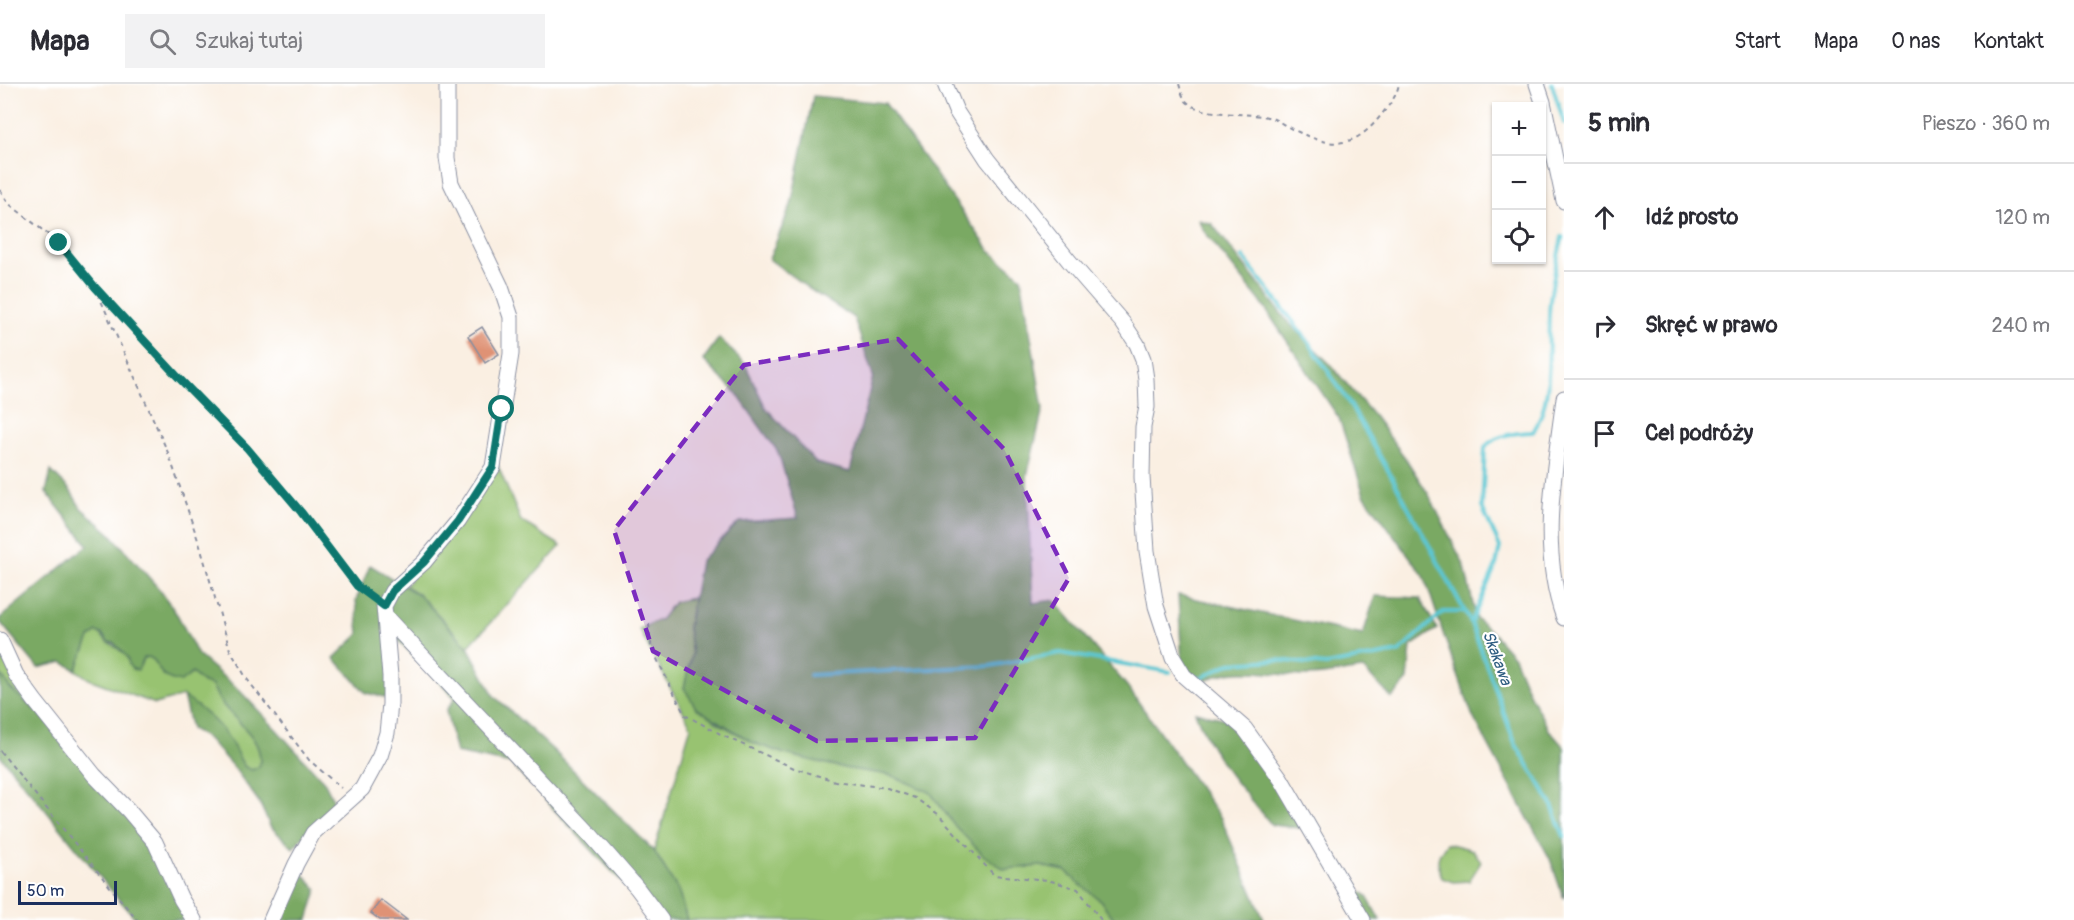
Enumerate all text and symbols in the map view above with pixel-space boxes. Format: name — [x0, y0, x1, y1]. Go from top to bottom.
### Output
search box — [125, 14, 545, 68]
text: Mapa — [30, 24, 89, 59]
icon: search — [146, 25, 179, 58]
text: Szukaj tutaj — [194, 27, 303, 55]
text: Start — [1734, 28, 1781, 55]
text: Mapa — [1814, 28, 1858, 55]
text: O nas — [1891, 28, 1940, 55]
text: Kontakt — [1973, 28, 2044, 55]
map controls — [1492, 102, 1546, 264]
button: + — [1492, 102, 1546, 156]
text: 5 min — [1588, 107, 1650, 139]
text: Pieszo · 360 m — [1922, 111, 2050, 136]
button: − — [1492, 156, 1546, 210]
icon: ahead — [1588, 201, 1621, 234]
text: Idź prosto — [1645, 203, 1738, 231]
text: 120 m — [1995, 205, 2050, 230]
button: locate — [1492, 210, 1546, 264]
route end — [45, 229, 71, 255]
icon: right — [1588, 309, 1621, 342]
text: Skręć w prawo — [1645, 311, 1778, 339]
text: 240 m — [1991, 313, 2050, 338]
route start — [488, 395, 514, 421]
icon: arrive — [1588, 417, 1621, 450]
text: Cel podróży — [1645, 419, 1753, 447]
water label: Skakawa — [1478, 628, 1516, 689]
scale bar — [18, 878, 117, 906]
text: 50 m — [27, 881, 64, 901]

